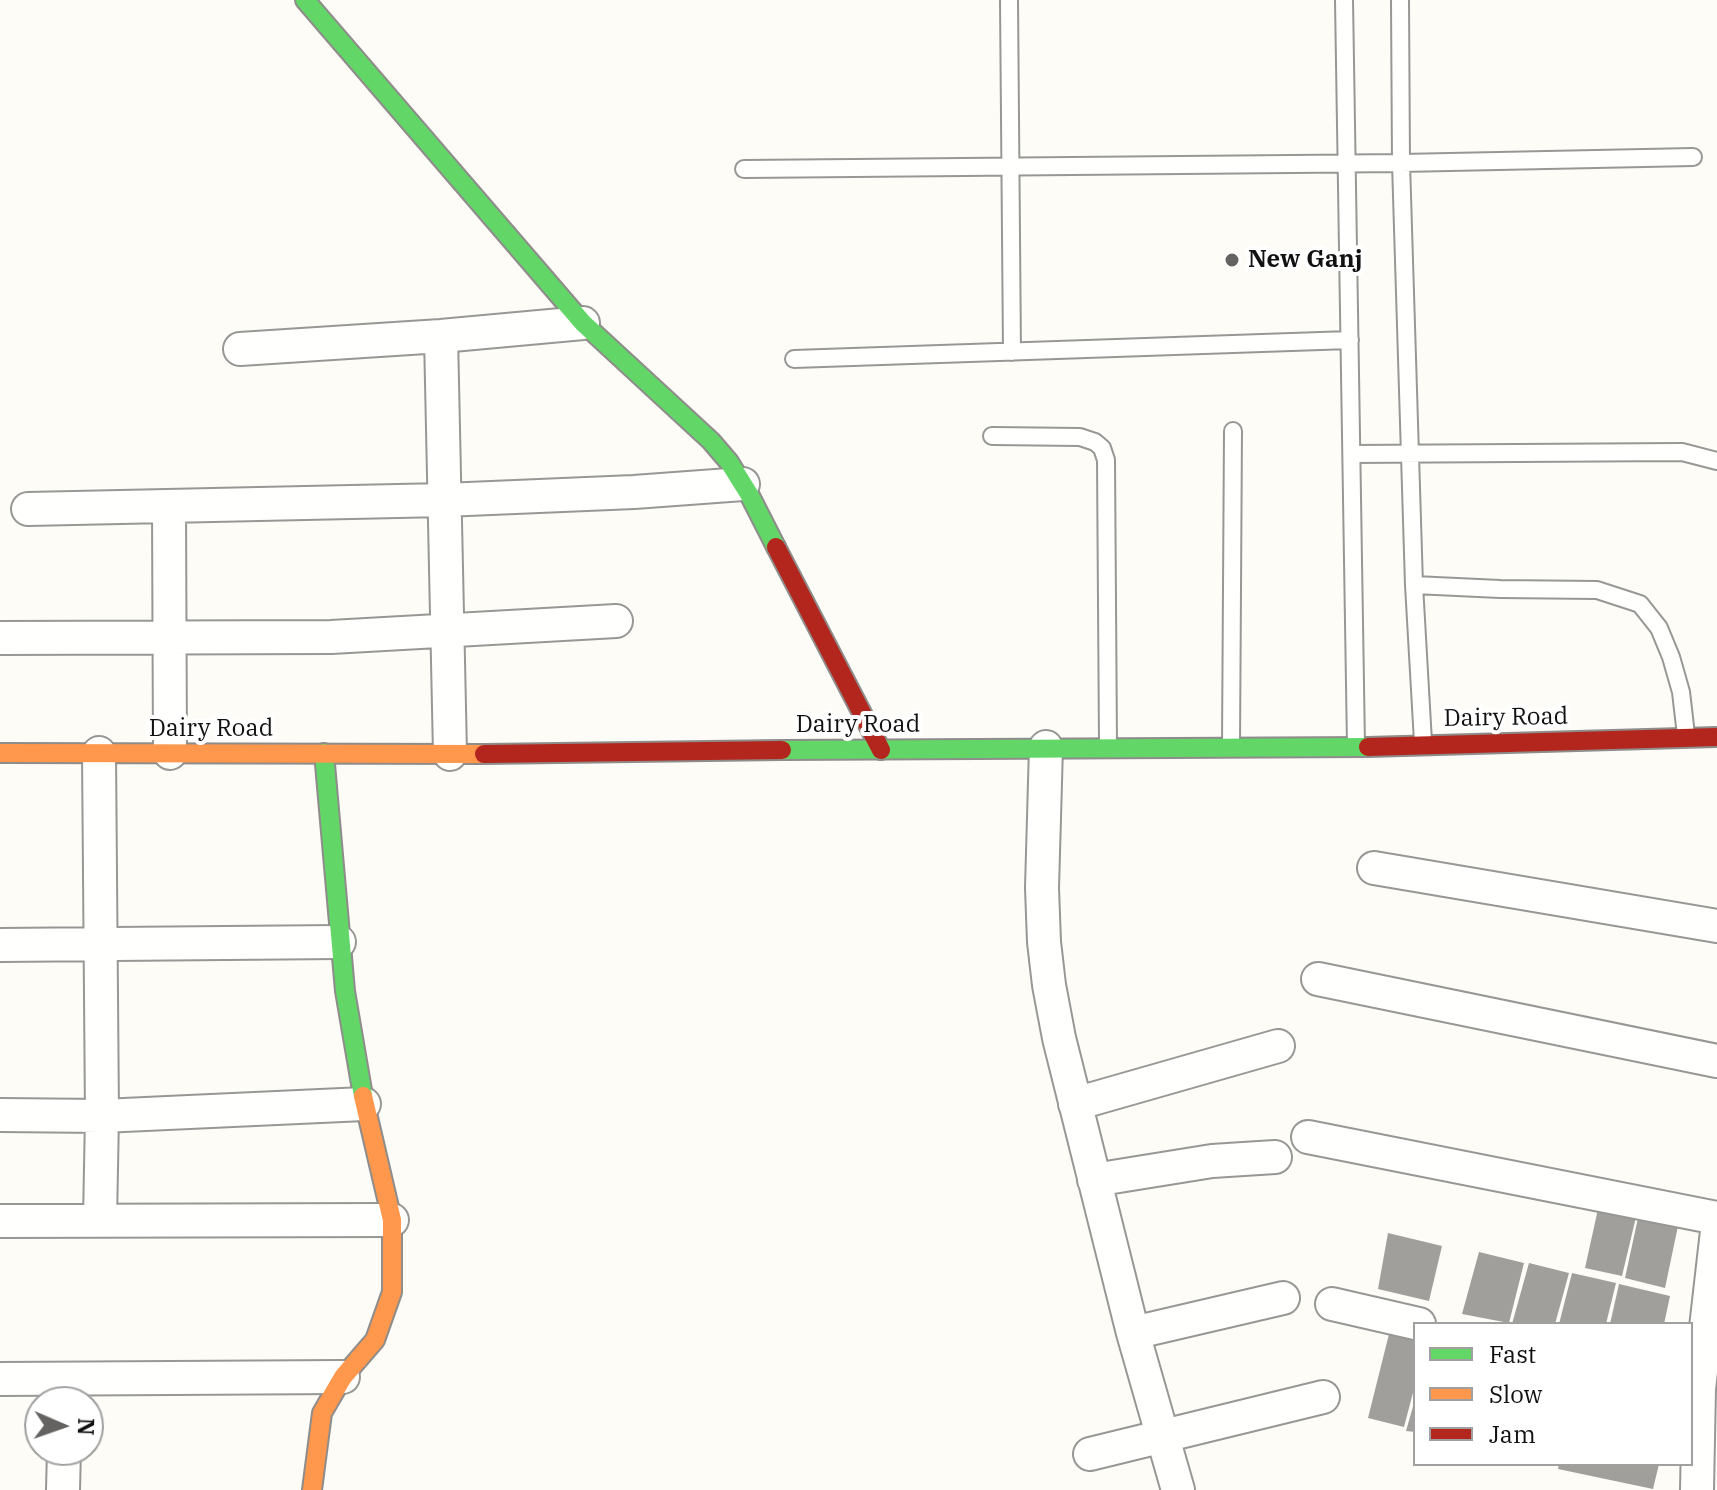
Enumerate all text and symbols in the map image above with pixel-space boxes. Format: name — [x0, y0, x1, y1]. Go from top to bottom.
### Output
place label: New Ganj — [1248, 246, 1362, 274]
marker: New Ganj — [1223, 251, 1241, 269]
street label: Dairy Road — [1443, 703, 1569, 733]
street label: Dairy Road — [796, 711, 920, 739]
street label: Dairy Road — [149, 715, 273, 743]
legend — [1413, 1322, 1693, 1466]
text: Fast — [1489, 1338, 1536, 1370]
text: Slow — [1489, 1378, 1542, 1410]
north arrow — [24, 1386, 104, 1466]
text: N — [72, 1418, 101, 1436]
text: Jam — [1489, 1418, 1536, 1450]

